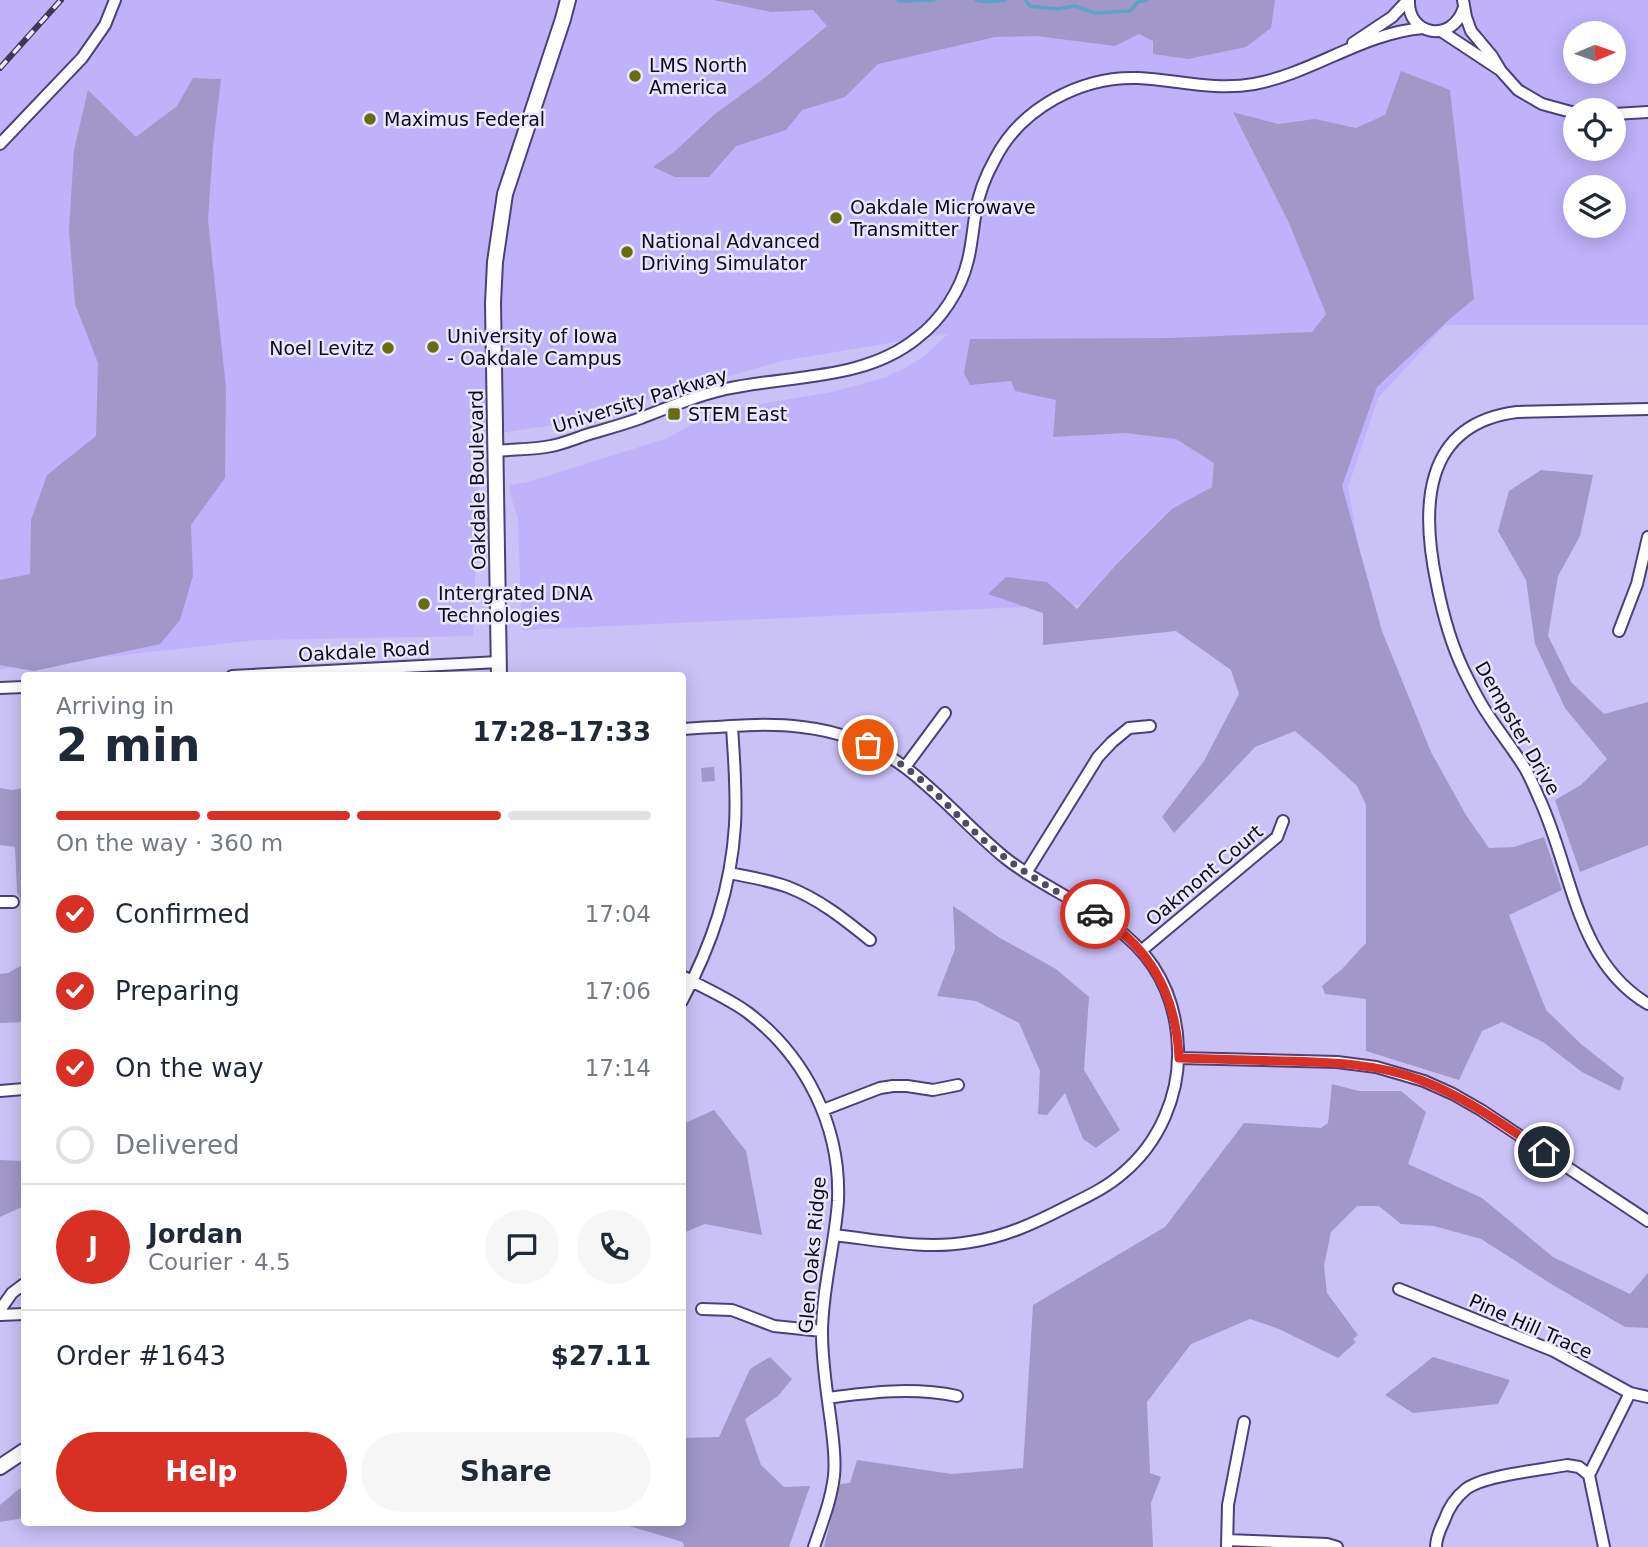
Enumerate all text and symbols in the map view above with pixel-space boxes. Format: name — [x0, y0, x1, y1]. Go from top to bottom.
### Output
north arrow — [1563, 21, 1626, 84]
map controls — [1563, 21, 1626, 238]
place label: LMS North America — [649, 54, 747, 98]
marker: LMS North America — [627, 68, 643, 84]
button: locate — [1563, 98, 1626, 161]
place label: Maximus Federal — [384, 108, 545, 130]
marker: Maximus Federal — [362, 111, 378, 127]
button: layers — [1563, 175, 1626, 238]
place label: Oakdale Microwave Transmitter — [849, 196, 1036, 240]
marker: Oakdale Microwave Transmitter — [828, 210, 844, 226]
place label: National Advanced Driving Simulator — [641, 230, 820, 274]
marker: National Advanced Driving Simulator — [619, 244, 635, 260]
place label: University of Iowa - Oakdale Campus — [447, 325, 622, 369]
place label: Noel Levitz — [269, 337, 374, 359]
marker: University of Iowa - Oakdale Campus — [425, 339, 441, 355]
marker: Noel Levitz — [380, 340, 396, 356]
street label: University Parkway — [550, 363, 730, 437]
street label: Oakdale Boulevard — [464, 390, 490, 570]
place label: STEM East — [688, 403, 787, 425]
marker: STEM East — [666, 406, 682, 422]
place label: Intergrated DNA Technologies — [437, 582, 593, 626]
marker: Intergrated DNA Technologies — [416, 596, 432, 612]
street label: Oakdale Road — [298, 637, 430, 665]
street label: Dempster Drive — [1471, 657, 1565, 799]
text: Arriving in — [56, 693, 174, 719]
pin — [838, 715, 898, 775]
text: 17:28–17:33 — [472, 717, 651, 747]
text: 2 min — [56, 718, 200, 772]
icon: bag — [849, 726, 887, 764]
street label: Oakmont Court — [1141, 820, 1267, 930]
text: On the way · 360 m — [56, 830, 283, 856]
courier — [1060, 879, 1130, 949]
icon: check — [56, 895, 94, 933]
icon: car — [1076, 895, 1114, 933]
text: Confirmed — [115, 899, 250, 929]
text: 17:04 — [585, 901, 651, 927]
icon: check — [56, 972, 94, 1010]
text: Preparing — [115, 976, 240, 1006]
text: 17:06 — [585, 978, 651, 1004]
icon: check — [56, 1049, 94, 1087]
text: On the way — [115, 1053, 264, 1083]
text: 17:14 — [585, 1055, 651, 1081]
pin — [1514, 1122, 1574, 1182]
text: Delivered — [115, 1130, 239, 1160]
icon: home — [1525, 1133, 1563, 1171]
street label: Glen Oaks Ridge — [794, 1176, 830, 1334]
button: chat — [485, 1210, 559, 1284]
button: phone — [577, 1210, 651, 1284]
text: Jordan — [148, 1219, 243, 1249]
text: J — [88, 1232, 98, 1262]
text: Courier · 4.5 — [148, 1249, 291, 1275]
street label: Pine Hill Trace — [1466, 1289, 1596, 1363]
text: Order #1643 — [56, 1341, 226, 1371]
text: $27.11 — [551, 1341, 651, 1371]
button: Help — [56, 1432, 347, 1512]
button: Share — [361, 1432, 651, 1512]

